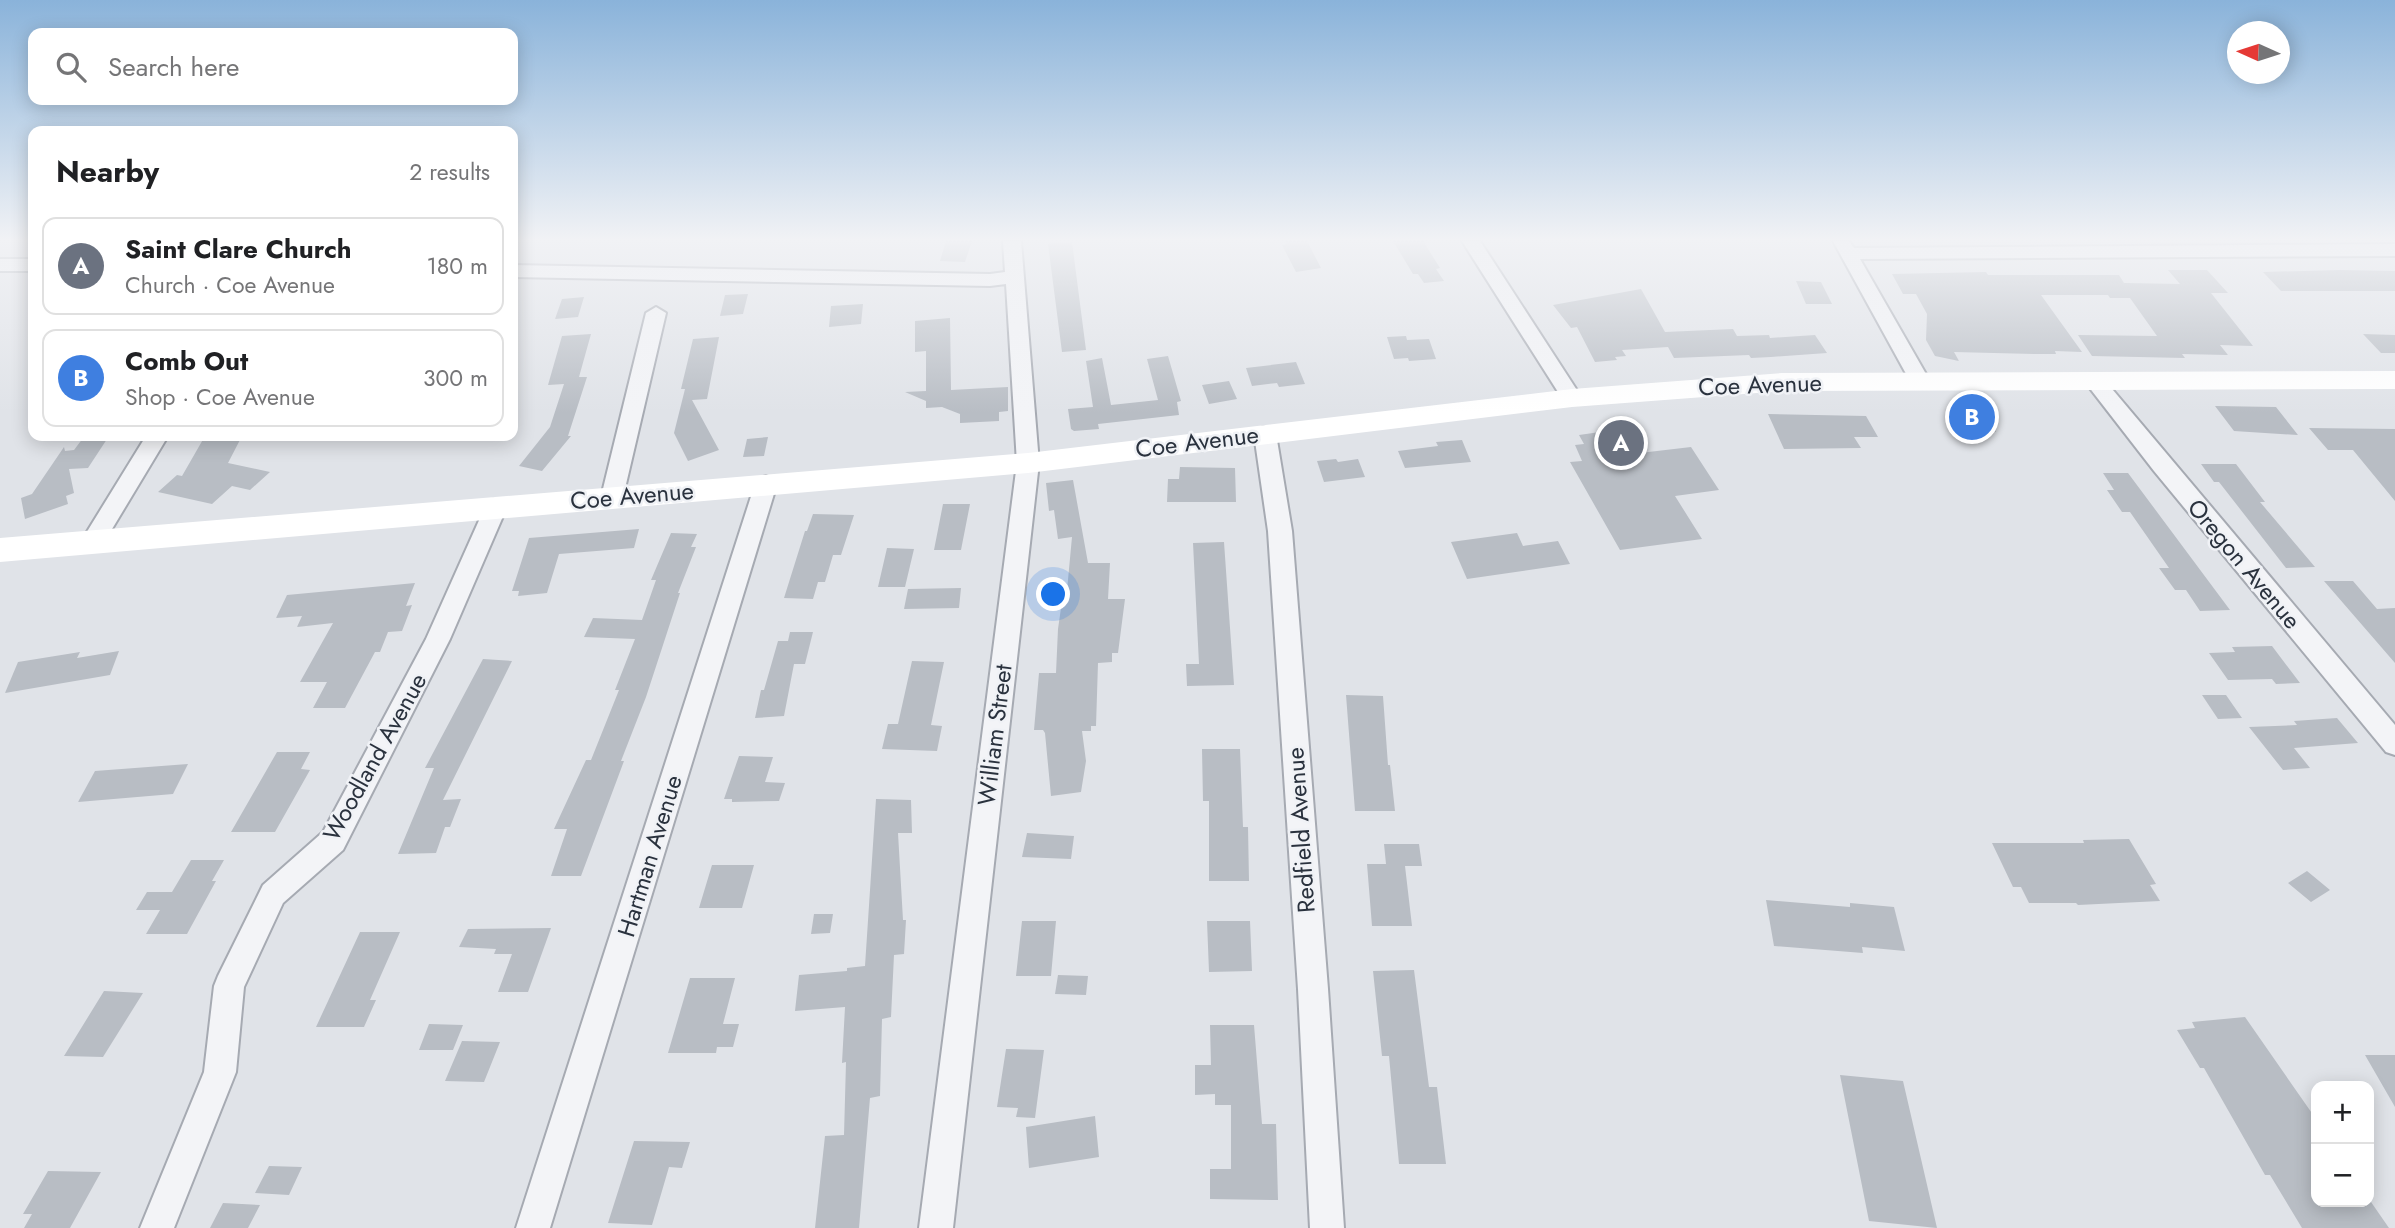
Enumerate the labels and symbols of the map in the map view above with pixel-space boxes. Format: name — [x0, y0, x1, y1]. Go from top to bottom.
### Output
north arrow — [2227, 21, 2290, 84]
street label: Coe Avenue — [1697, 365, 1822, 404]
pin: B — [1949, 391, 1995, 443]
street label: Coe Avenue — [1133, 417, 1261, 466]
pin: A — [1598, 417, 1644, 469]
street label: Coe Avenue — [569, 473, 695, 518]
street label: Oregon Avenue — [2179, 491, 2309, 636]
your location — [1036, 577, 1070, 611]
street label: William Street — [968, 662, 1021, 808]
street label: Woodland Avenue — [314, 666, 435, 847]
street label: Redfield Avenue — [1277, 746, 1324, 914]
street label: Hartman Avenue — [608, 771, 691, 941]

